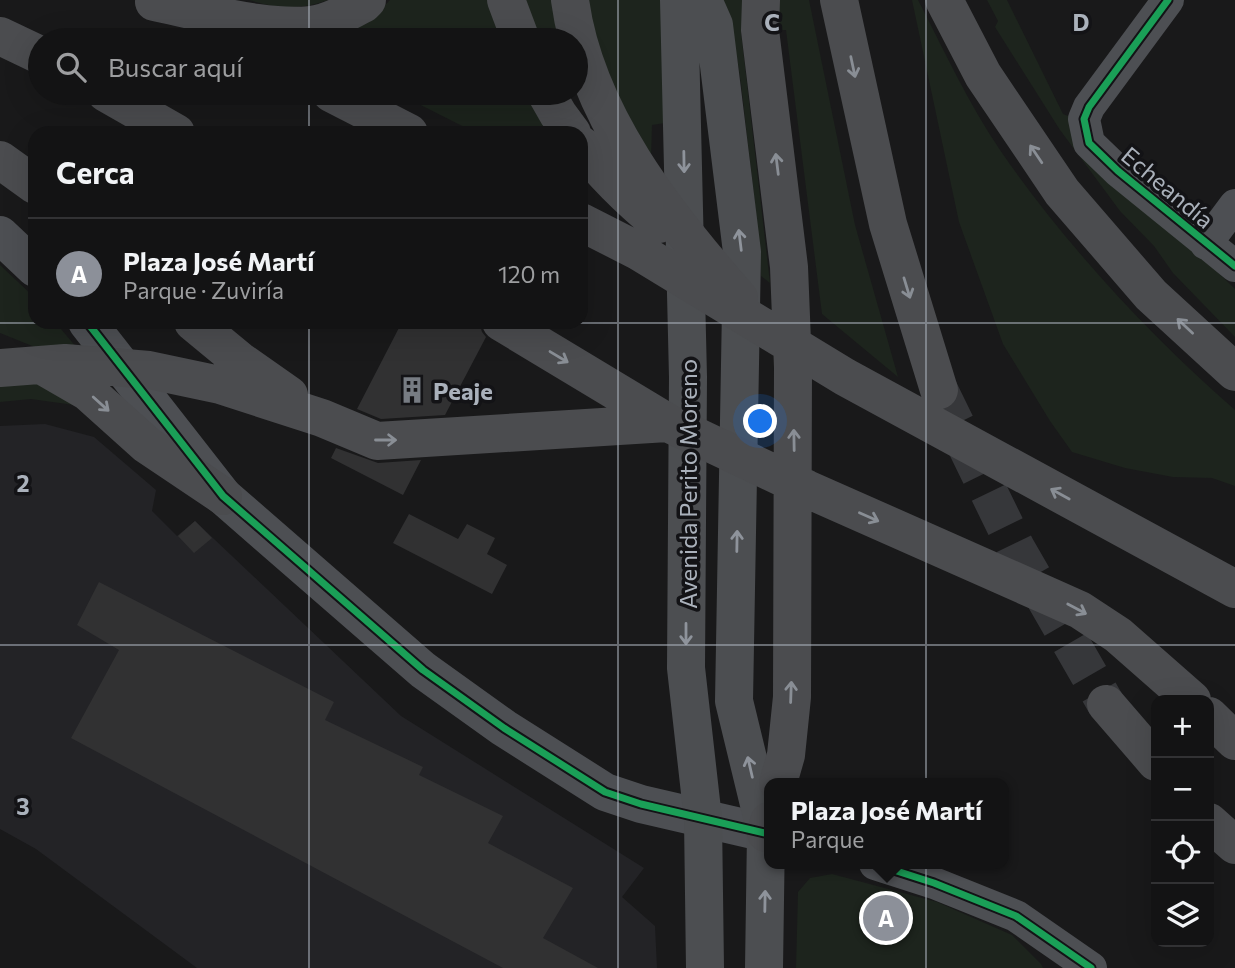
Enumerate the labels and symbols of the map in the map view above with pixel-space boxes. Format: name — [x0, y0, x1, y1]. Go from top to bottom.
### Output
text: C — [764, 8, 780, 36]
text: D — [1073, 8, 1090, 36]
one-way arrow — [847, 55, 861, 78]
street label: Echeandía — [1116, 140, 1220, 234]
one-way arrow — [1029, 145, 1044, 164]
one-way arrow — [677, 150, 690, 173]
one-way arrow — [770, 153, 783, 176]
one-way arrow — [734, 229, 747, 252]
one-way arrow — [902, 276, 915, 298]
one-way arrow — [1177, 317, 1194, 334]
one-way arrow — [549, 351, 569, 365]
street label: Avenida Perito Moreno — [673, 359, 702, 609]
building icon: Peaje — [397, 375, 427, 405]
place label: Peaje — [433, 376, 493, 405]
one-way arrow — [92, 396, 110, 412]
your location — [743, 404, 777, 438]
one-way arrow — [787, 428, 800, 451]
one-way arrow — [374, 433, 397, 447]
text: 2 — [16, 469, 30, 497]
one-way arrow — [1050, 487, 1071, 500]
one-way arrow — [858, 511, 879, 524]
one-way arrow — [730, 530, 744, 553]
one-way arrow — [1066, 603, 1087, 617]
one-way arrow — [679, 622, 693, 645]
one-way arrow — [785, 680, 798, 703]
one-way arrow — [743, 756, 756, 779]
text: 3 — [16, 792, 30, 820]
one-way arrow — [758, 889, 772, 912]
pin: A — [863, 892, 909, 944]

